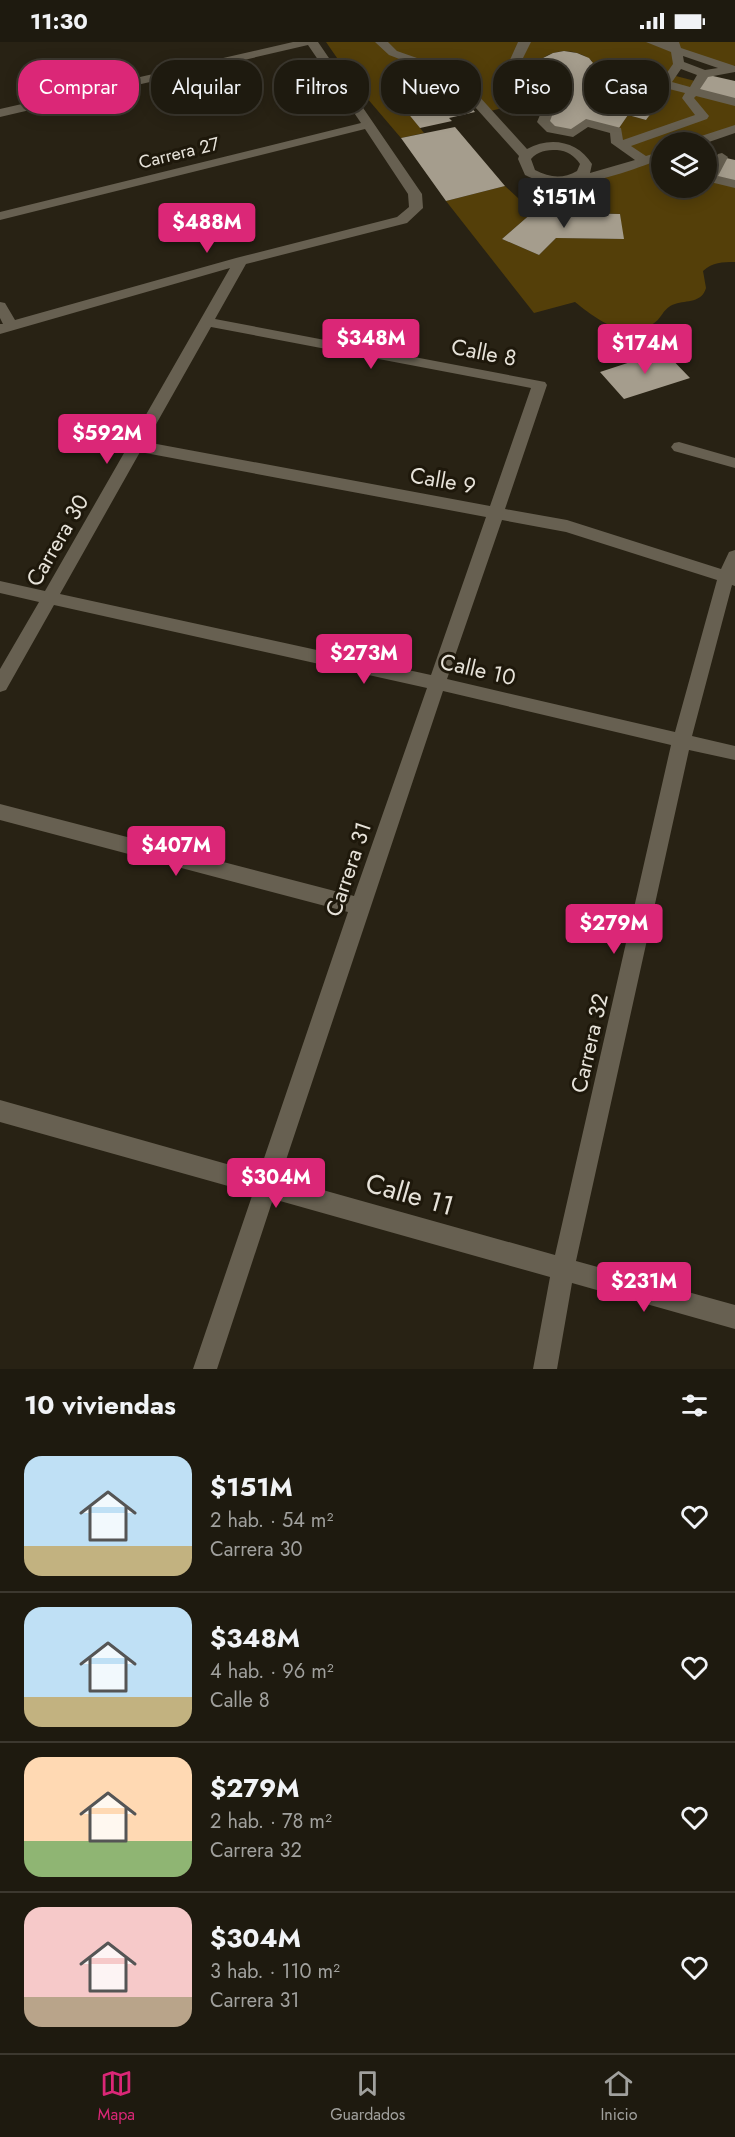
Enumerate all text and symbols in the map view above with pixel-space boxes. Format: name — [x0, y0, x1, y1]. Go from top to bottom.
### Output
text: 11:30 — [30, 5, 88, 37]
chip: Comprar — [18, 60, 139, 114]
chip: Alquilar — [151, 60, 262, 114]
chip: Filtros — [274, 60, 369, 114]
chip: Nuevo — [381, 60, 481, 114]
chip: Piso — [493, 60, 572, 114]
chip: Casa — [584, 60, 669, 114]
street label: Carrera 27 — [136, 130, 223, 176]
map controls — [651, 132, 717, 198]
button: layers — [651, 132, 717, 198]
pin: $151M — [522, 178, 606, 229]
text: $151M — [532, 183, 596, 212]
pin: $488M — [165, 203, 249, 254]
text: $488M — [172, 208, 242, 237]
pin: $348M — [329, 319, 413, 370]
text: $348M — [336, 324, 406, 353]
pin: $174M — [603, 324, 687, 375]
text: $174M — [612, 329, 678, 358]
street label: Calle 8 — [449, 330, 519, 374]
pin: $592M — [65, 414, 149, 465]
text: $592M — [72, 419, 142, 448]
street label: Calle 9 — [408, 458, 478, 502]
street label: Carrera 30 — [18, 488, 96, 592]
pin: $273M — [322, 634, 406, 685]
text: $273M — [330, 639, 398, 668]
street label: Calle 10 — [437, 645, 519, 693]
street label: Carrera 31 — [317, 817, 379, 921]
pin: $407M — [134, 826, 218, 877]
text: $407M — [141, 831, 211, 860]
pin: $279M — [572, 904, 656, 955]
text: $279M — [580, 909, 648, 938]
street label: Carrera 32 — [562, 990, 616, 1096]
pin: $304M — [234, 1158, 318, 1209]
text: $304M — [241, 1163, 311, 1192]
street label: Calle 11 — [361, 1163, 459, 1225]
pin: $231M — [602, 1262, 686, 1313]
text: $231M — [611, 1267, 677, 1296]
text: 10 viviendas — [24, 1386, 176, 1424]
icon: filters — [678, 1389, 711, 1422]
text: $151M — [210, 1468, 293, 1506]
icon: home — [72, 1480, 144, 1552]
icon: heart — [678, 1500, 711, 1533]
text: 2 hab. · 54 m² — [210, 1506, 333, 1535]
text: Carrera 30 — [210, 1535, 302, 1564]
text: $348M — [210, 1619, 300, 1657]
icon: home — [72, 1631, 144, 1703]
icon: heart — [678, 1651, 711, 1684]
text: 4 hab. · 96 m² — [210, 1657, 334, 1686]
text: Calle 8 — [210, 1686, 270, 1715]
text: $279M — [210, 1769, 299, 1807]
icon: home — [72, 1781, 144, 1853]
icon: heart — [678, 1801, 711, 1834]
text: 2 hab. · 78 m² — [210, 1807, 332, 1836]
text: Carrera 32 — [210, 1836, 302, 1865]
text: $304M — [210, 1919, 301, 1957]
icon: home — [72, 1931, 144, 2003]
icon: heart — [678, 1951, 711, 1984]
text: 3 hab. · 110 m² — [210, 1957, 340, 1986]
text: Carrera 31 — [210, 1986, 299, 2015]
tab: Mapa — [98, 2067, 135, 2126]
tab: Guardados — [330, 2067, 405, 2126]
tab: Inicio — [600, 2067, 637, 2126]

